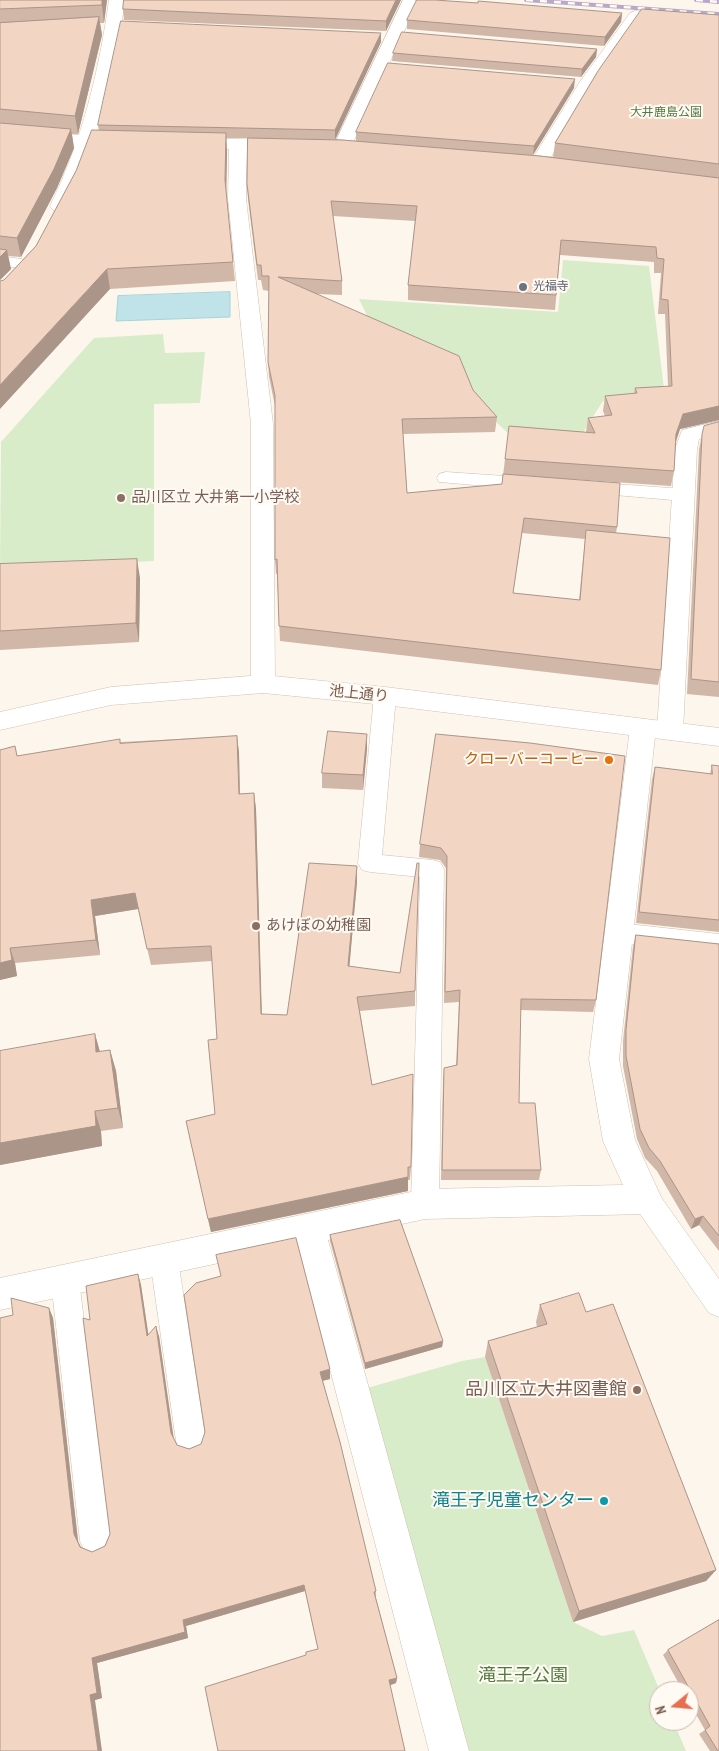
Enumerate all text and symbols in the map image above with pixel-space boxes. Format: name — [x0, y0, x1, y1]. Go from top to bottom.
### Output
park label: 大井鹿島公園 — [630, 106, 702, 120]
place label: 光福寺 — [533, 280, 569, 294]
marker: 光福寺 — [517, 281, 529, 293]
place label: 品川区立 大井第一小学校 — [131, 489, 299, 507]
marker: 品川区立 大井第一小学校 — [115, 492, 127, 504]
street label: 池上通り — [328, 682, 390, 706]
place label: クローバーコーヒー — [464, 751, 599, 769]
marker: クローバーコーヒー — [603, 754, 615, 766]
place label: あけぼの幼稚園 — [266, 917, 371, 935]
marker: あけぼの幼稚園 — [250, 920, 262, 932]
place label: 品川区立大井図書館 — [465, 1379, 627, 1401]
marker: 品川区立大井図書館 — [631, 1384, 643, 1396]
place label: 滝王子児童センター — [432, 1490, 594, 1512]
marker: 滝王子児童センター — [598, 1495, 610, 1507]
park label: 滝王子公園 — [478, 1665, 568, 1687]
north arrow — [649, 1681, 699, 1731]
text: N — [651, 1704, 670, 1716]

